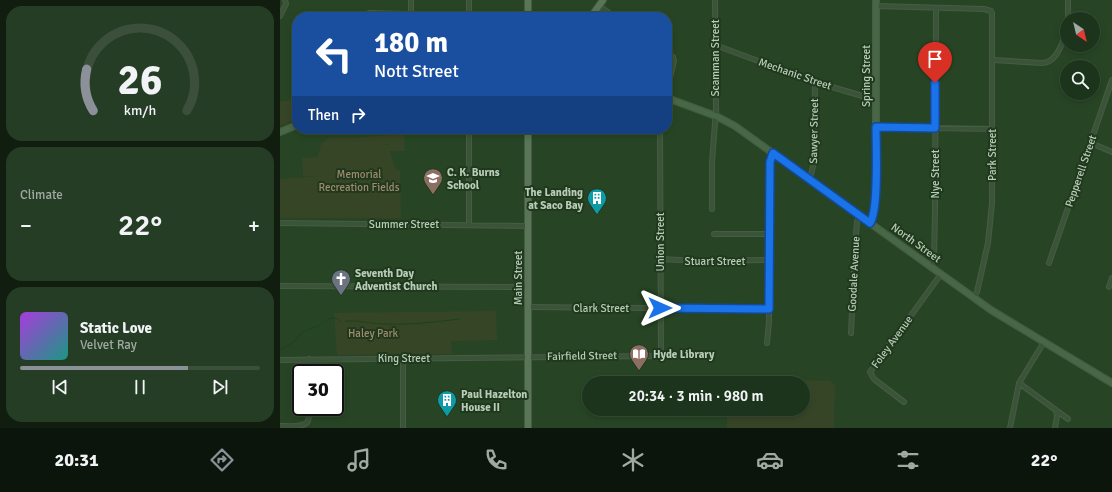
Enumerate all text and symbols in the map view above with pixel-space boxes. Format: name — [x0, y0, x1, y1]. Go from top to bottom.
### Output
north arrow — [1060, 12, 1100, 52]
map controls — [1060, 12, 1100, 100]
street label: Scamman Street — [709, 19, 722, 97]
text: 180 m — [374, 26, 448, 60]
icon: left — [308, 28, 360, 80]
pin — [918, 42, 952, 83]
street label: Spring Street — [860, 45, 873, 107]
icon: arrive — [924, 48, 946, 70]
text: 26 — [118, 55, 162, 106]
street label: Mechanic Street — [757, 55, 833, 93]
text: Nott Street — [374, 60, 459, 82]
button: search — [1060, 60, 1100, 100]
street label: Sawyer Street — [807, 98, 821, 164]
text: km/h — [124, 102, 156, 119]
icon: right — [347, 104, 369, 126]
text: Then — [308, 106, 339, 124]
street label: Park Street — [986, 129, 999, 181]
street label: Pepperell Street — [1063, 133, 1099, 209]
street label: Nye Street — [929, 149, 942, 199]
place label: C. K. Burns School — [447, 166, 500, 192]
school or university icon: C. K. Burns School — [422, 167, 444, 195]
park label: Memorial Recreation Fields — [318, 168, 400, 194]
place label: The Landing at Saco Bay — [525, 186, 584, 212]
text: Climate — [20, 187, 63, 203]
building icon: The Landing at Saco Bay — [586, 187, 608, 215]
text: 22° — [118, 207, 162, 244]
text: − — [20, 212, 32, 239]
text: + — [248, 212, 260, 239]
street label: Union Street — [654, 212, 667, 272]
street label: Summer Street — [369, 218, 439, 231]
street label: North Street — [889, 221, 944, 266]
street label: Goodale Avenue — [846, 236, 862, 312]
street label: Main Street — [512, 251, 525, 305]
street label: Stuart Street — [685, 255, 746, 268]
place label: Seventh Day Adventist Church — [355, 267, 437, 293]
church icon: Seventh Day Adventist Church — [330, 268, 352, 296]
position arrow — [639, 287, 681, 329]
street label: Clark Street — [573, 302, 629, 315]
street label: Foley Avenue — [869, 313, 915, 371]
text: Static Love — [80, 319, 152, 337]
park label: Haley Park — [348, 327, 399, 340]
text: Velvet Ray — [80, 337, 137, 353]
library icon: Hyde Library — [628, 343, 650, 371]
place label: Hyde Library — [653, 348, 715, 361]
street label: Fairfield Street — [547, 349, 617, 363]
street label: King Street — [378, 352, 430, 365]
speed limit sign: 30 — [292, 364, 344, 416]
icon: previous — [49, 376, 71, 398]
icon: pause — [129, 376, 151, 398]
icon: next — [209, 376, 231, 398]
text: 20:34 · 3 min · 980 m — [629, 387, 763, 405]
place label: Paul Hazelton House II — [461, 388, 527, 414]
building icon: Paul Hazelton House II — [436, 389, 458, 417]
icon: directions — [208, 446, 236, 474]
icon: music — [345, 446, 373, 474]
icon: phone — [482, 446, 510, 474]
icon: climate — [619, 446, 647, 474]
icon: car — [756, 446, 784, 474]
icon: filters — [894, 446, 922, 474]
text: 20:31 — [55, 449, 99, 471]
text: 22° — [1031, 449, 1057, 471]

